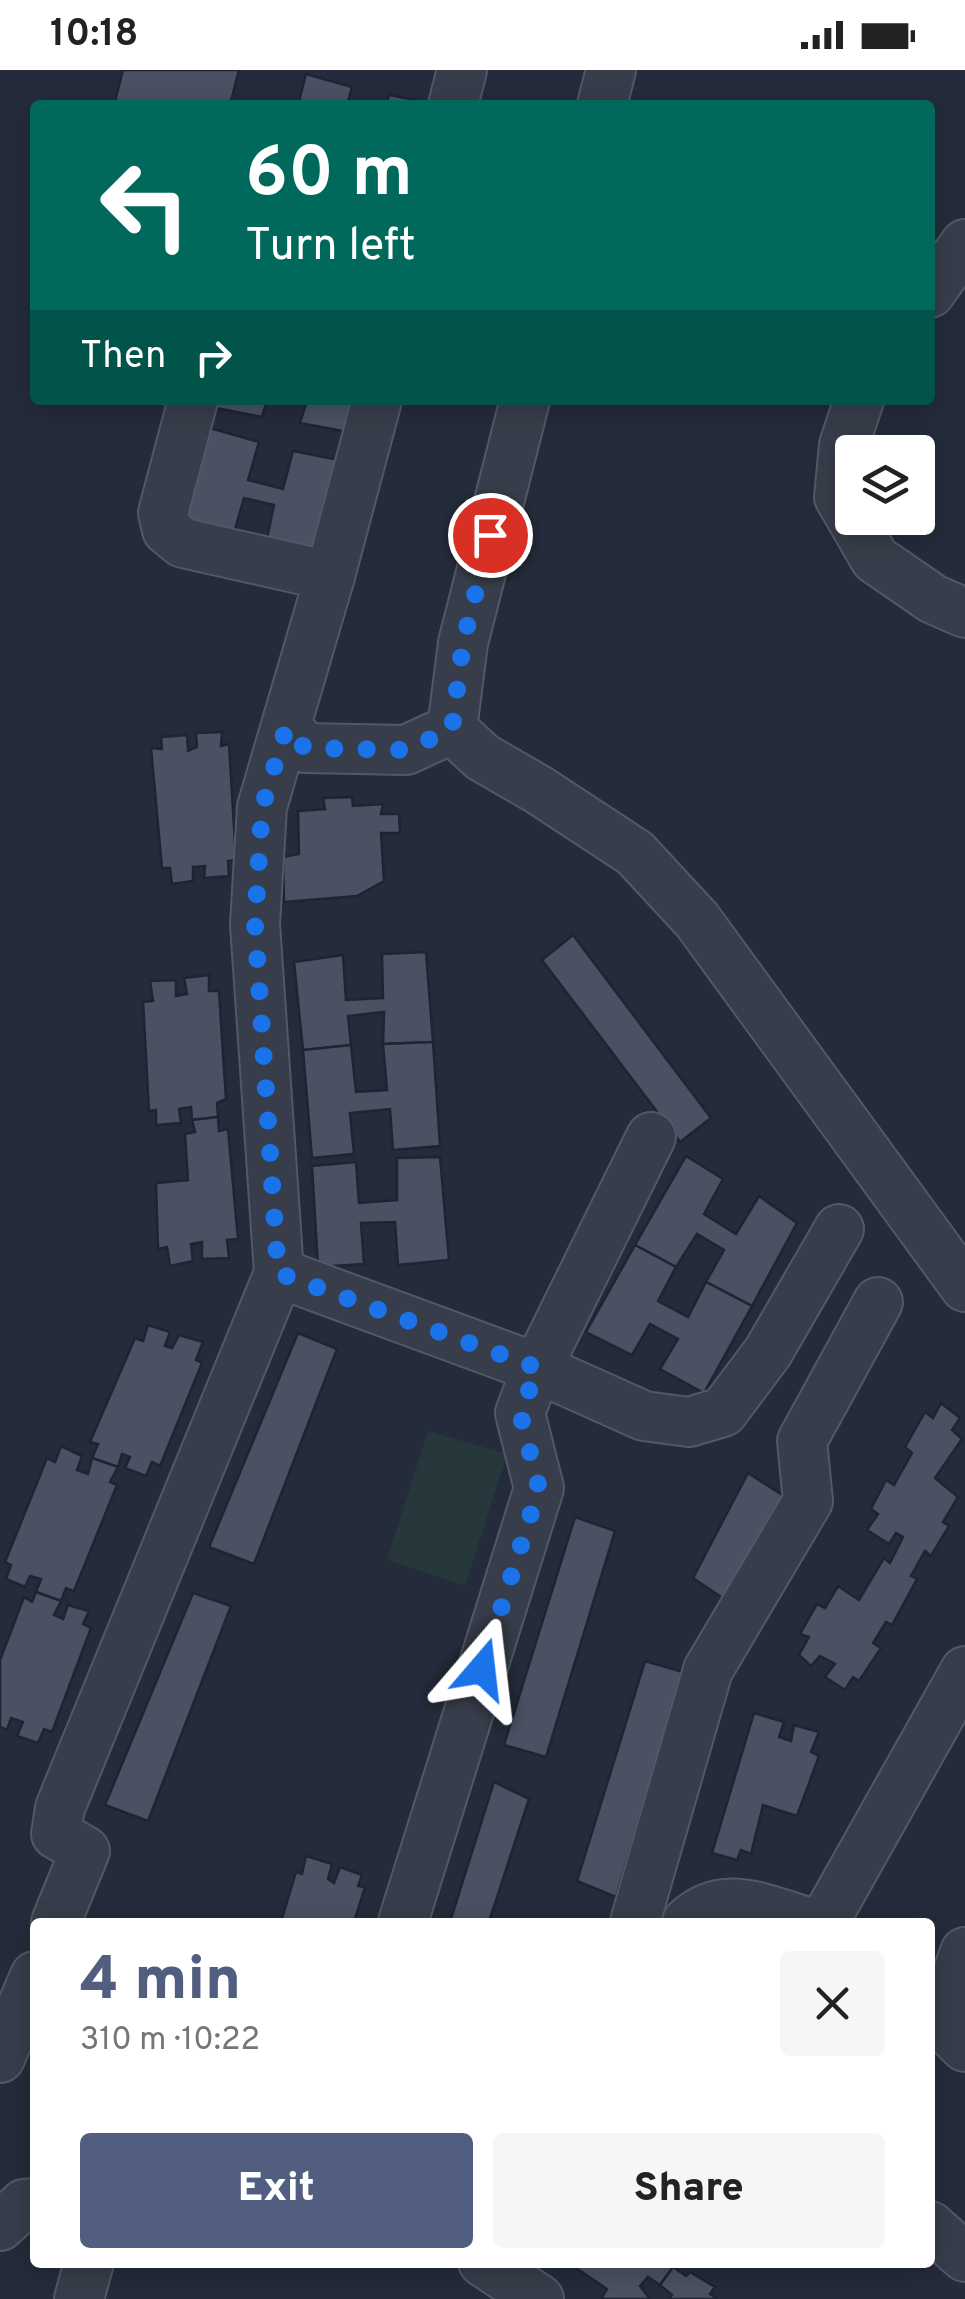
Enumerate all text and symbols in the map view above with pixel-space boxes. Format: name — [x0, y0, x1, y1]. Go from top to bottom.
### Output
text: 10:18 — [50, 11, 139, 60]
text: 60 m — [245, 132, 413, 221]
icon: left — [80, 140, 210, 270]
text: Turn left — [245, 219, 416, 276]
icon: right — [186, 330, 241, 385]
text: Then — [80, 333, 166, 382]
map controls — [835, 435, 935, 535]
button: layers — [835, 435, 935, 535]
pin — [448, 493, 533, 578]
icon: arrive — [463, 508, 518, 563]
position arrow — [430, 1617, 534, 1721]
text: 4 min — [80, 1945, 241, 2021]
button: close — [780, 1951, 885, 2056]
text: 310 m · 10:22 — [80, 2021, 260, 2061]
button: Exit — [80, 2133, 473, 2248]
button: Share — [493, 2133, 885, 2248]

